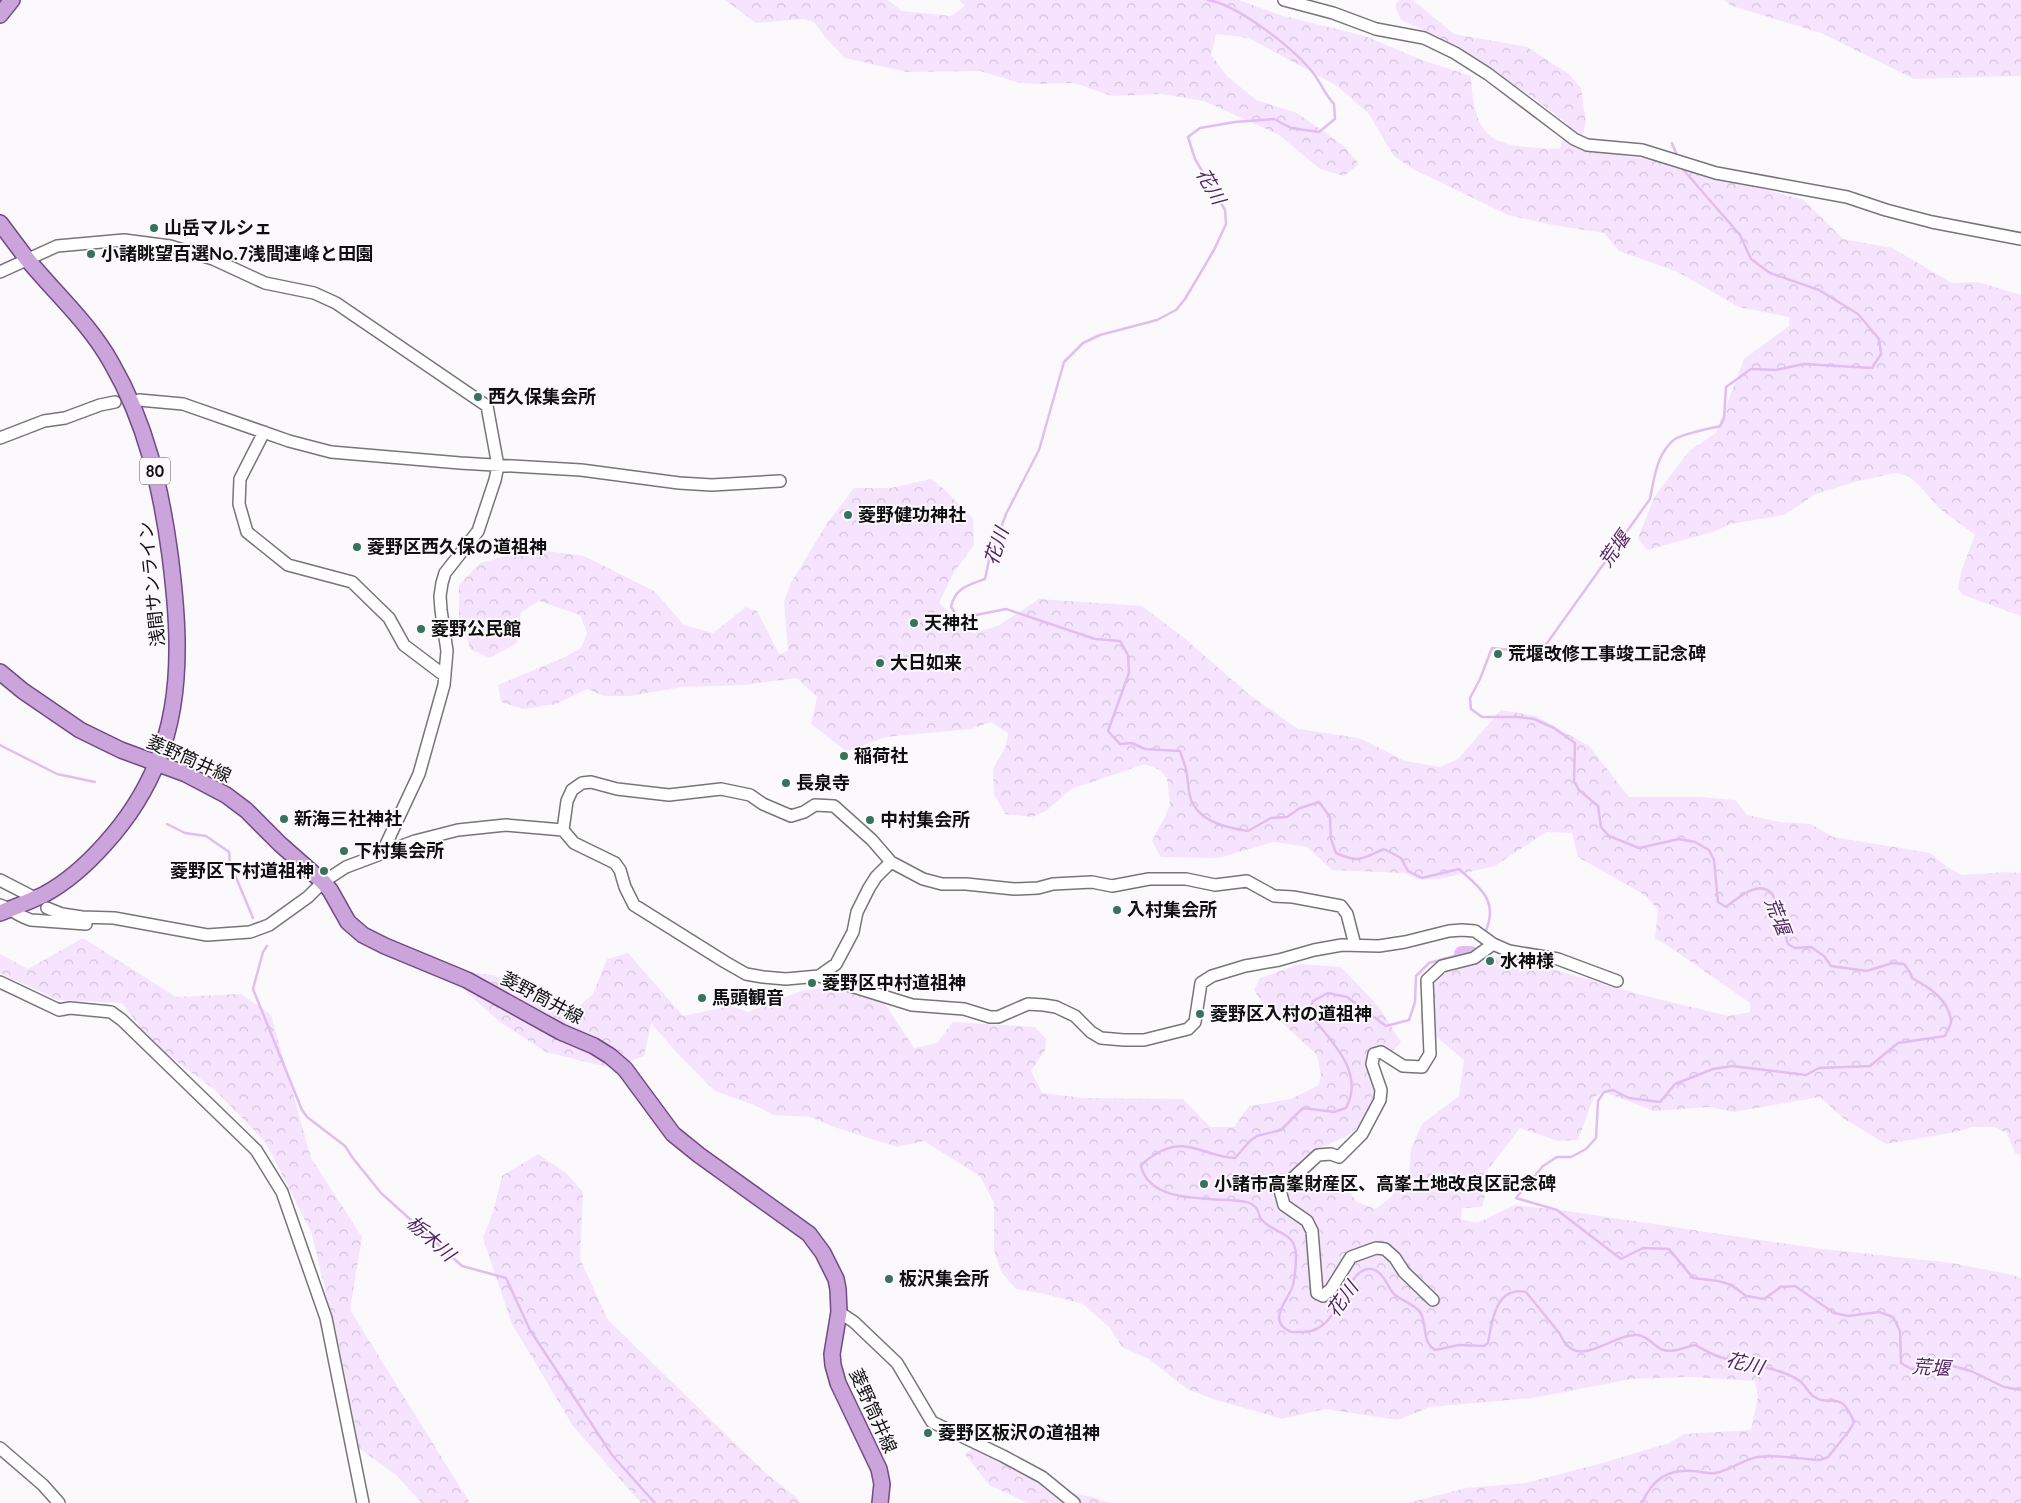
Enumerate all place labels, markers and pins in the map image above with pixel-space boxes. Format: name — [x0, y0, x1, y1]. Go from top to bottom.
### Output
place label: 山岳マルシェ — [164, 216, 272, 239]
marker: 山岳マルシェ — [148, 222, 160, 234]
place label: 小諸眺望百選No.7浅間連峰と田園 — [101, 242, 374, 265]
marker: 小諸眺望百選No.7浅間連峰と田園 — [85, 248, 97, 260]
place label: 西久保集会所 — [488, 385, 596, 408]
marker: 西久保集会所 — [472, 391, 484, 403]
place label: 菱野健功神社 — [858, 503, 966, 526]
marker: 菱野健功神社 — [842, 509, 854, 521]
place label: 菱野区西久保の道祖神 — [367, 535, 547, 558]
marker: 菱野区西久保の道祖神 — [351, 541, 363, 553]
place label: 天神社 — [924, 611, 978, 634]
place label: 菱野公民館 — [431, 617, 521, 640]
marker: 天神社 — [908, 617, 920, 629]
marker: 菱野公民館 — [415, 623, 427, 635]
place label: 荒堰改修工事竣工記念碑 — [1508, 642, 1706, 665]
marker: 荒堰改修工事竣工記念碑 — [1492, 648, 1504, 660]
place label: 大日如来 — [890, 651, 962, 674]
marker: 大日如来 — [874, 657, 886, 669]
place label: 稲荷社 — [854, 744, 908, 767]
marker: 稲荷社 — [838, 750, 850, 762]
place label: 長泉寺 — [796, 771, 850, 794]
marker: 長泉寺 — [780, 777, 792, 789]
place label: 新海三社神社 — [294, 807, 402, 830]
place label: 中村集会所 — [880, 808, 970, 831]
marker: 新海三社神社 — [278, 813, 290, 825]
marker: 中村集会所 — [864, 814, 876, 826]
place label: 下村集会所 — [354, 839, 444, 862]
marker: 下村集会所 — [338, 845, 350, 857]
place label: 菱野区下村道祖神 — [170, 859, 314, 882]
marker: 菱野区下村道祖神 — [318, 865, 330, 877]
place label: 入村集会所 — [1127, 898, 1217, 921]
marker: 入村集会所 — [1111, 904, 1123, 916]
place label: 水神様 — [1500, 949, 1554, 972]
marker: 水神様 — [1484, 955, 1496, 967]
place label: 菱野区中村道祖神 — [822, 971, 966, 994]
marker: 菱野区中村道祖神 — [806, 977, 818, 989]
place label: 馬頭観音 — [712, 986, 784, 1009]
marker: 馬頭観音 — [696, 992, 708, 1004]
place label: 菱野区入村の道祖神 — [1210, 1002, 1372, 1025]
marker: 菱野区入村の道祖神 — [1194, 1008, 1206, 1020]
place label: 小諸市高峯財産区、高峯土地改良区記念碑 — [1214, 1172, 1556, 1195]
marker: 小諸市高峯財産区、高峯土地改良区記念碑 — [1198, 1178, 1210, 1190]
place label: 板沢集会所 — [899, 1267, 989, 1290]
marker: 板沢集会所 — [883, 1273, 895, 1285]
place label: 菱野区板沢の道祖神 — [938, 1421, 1100, 1444]
marker: 菱野区板沢の道祖神 — [922, 1427, 934, 1439]

